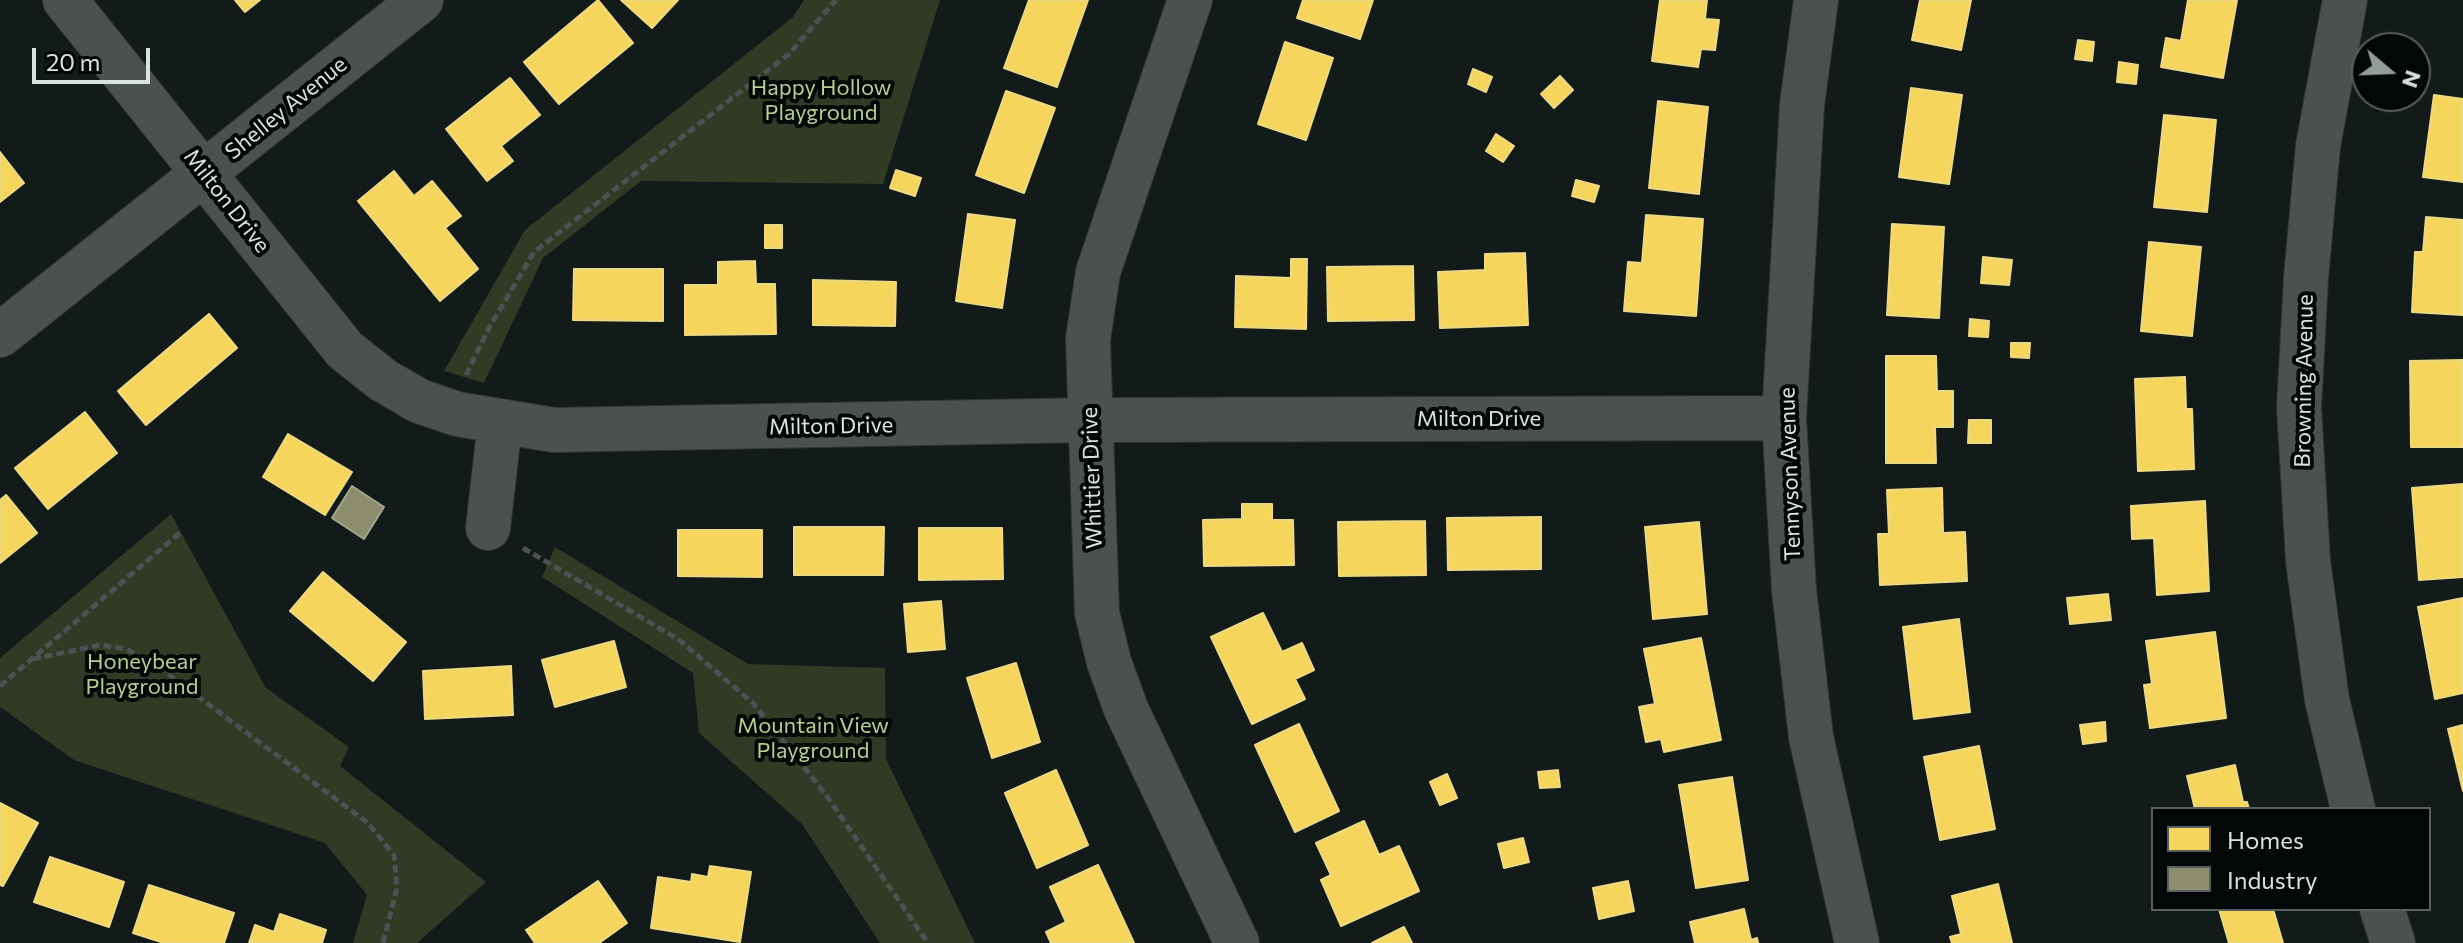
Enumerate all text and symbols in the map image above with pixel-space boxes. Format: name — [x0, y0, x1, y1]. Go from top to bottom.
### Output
scale bar — [36, 32, 154, 82]
north arrow — [2351, 32, 2431, 112]
text: 20 m — [46, 47, 100, 76]
street label: Shelley Avenue — [220, 51, 352, 165]
text: N — [2397, 67, 2428, 92]
park label: Happy Hollow Playground — [751, 75, 891, 126]
street label: Milton Drive — [178, 144, 276, 258]
street label: Browning Avenue — [2289, 294, 2319, 468]
street label: Tennyson Avenue — [1774, 387, 1806, 561]
street label: Milton Drive — [1417, 406, 1541, 432]
street label: Whittier Drive — [1076, 407, 1108, 549]
street label: Milton Drive — [769, 412, 893, 440]
park label: Honeybear Playground — [86, 649, 198, 700]
park label: Mountain View Playground — [737, 713, 889, 764]
legend — [2151, 807, 2431, 911]
text: Homes — [2227, 825, 2304, 854]
text: Industry — [2227, 865, 2317, 894]

